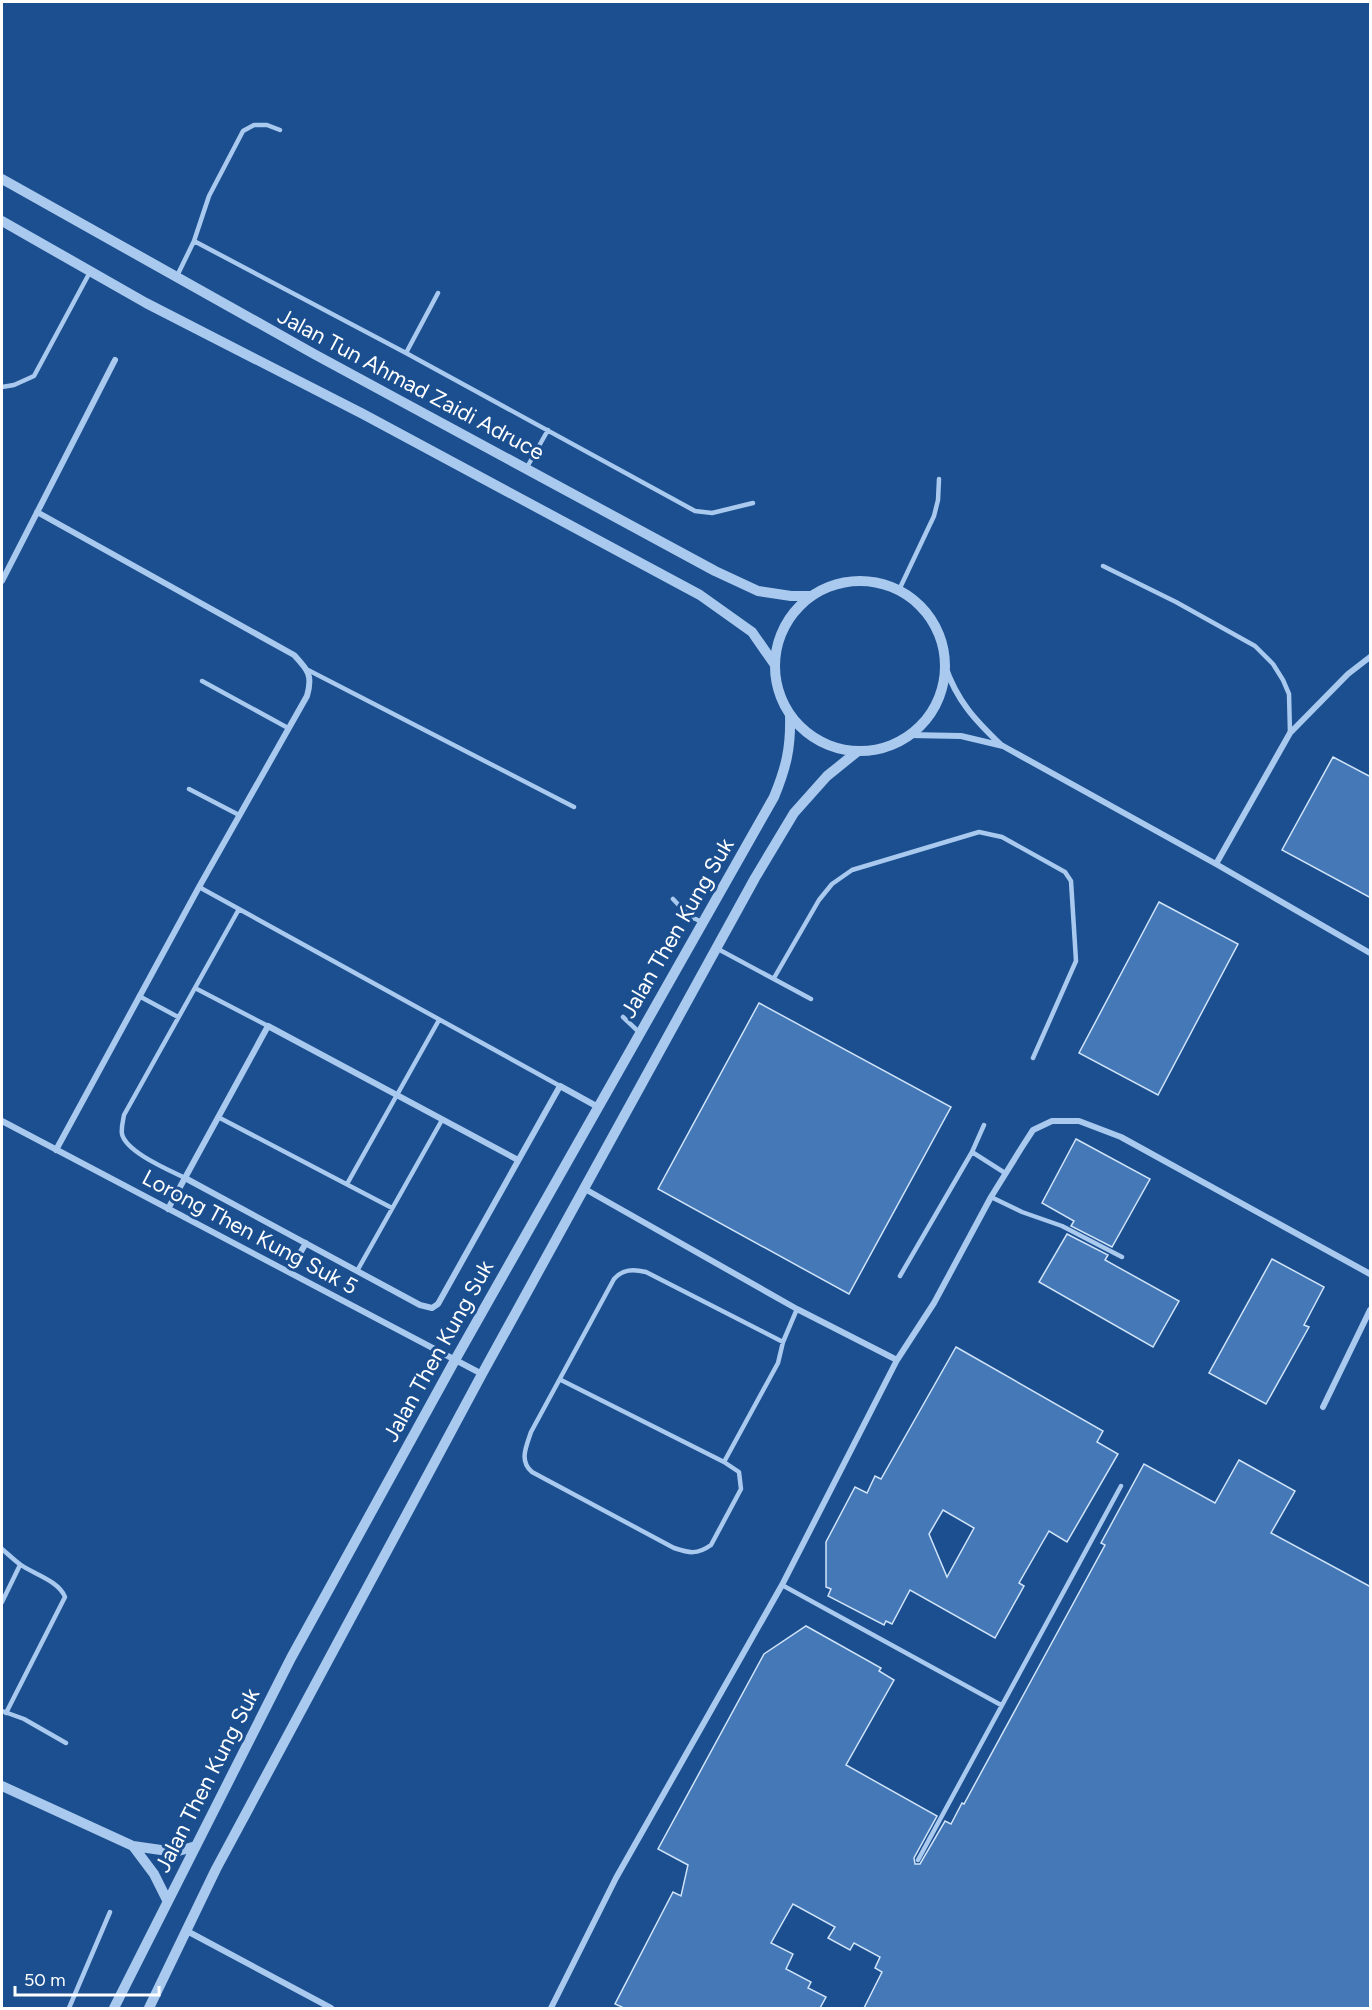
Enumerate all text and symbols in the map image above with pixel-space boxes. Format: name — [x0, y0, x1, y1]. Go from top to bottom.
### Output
street label: Jalan Tun Ahmad Zaidi Adruce — [273, 302, 549, 466]
street label: Jalan Then Kung Suk — [615, 833, 740, 1023]
street label: Lorong Then Kung Suk 5 — [138, 1164, 362, 1300]
street label: Jalan Then Kung Suk — [377, 1255, 499, 1446]
street label: Jalan Then Kung Suk — [149, 1683, 265, 1877]
scale bar — [15, 1959, 159, 1997]
text: 50 m — [24, 1969, 66, 1991]

